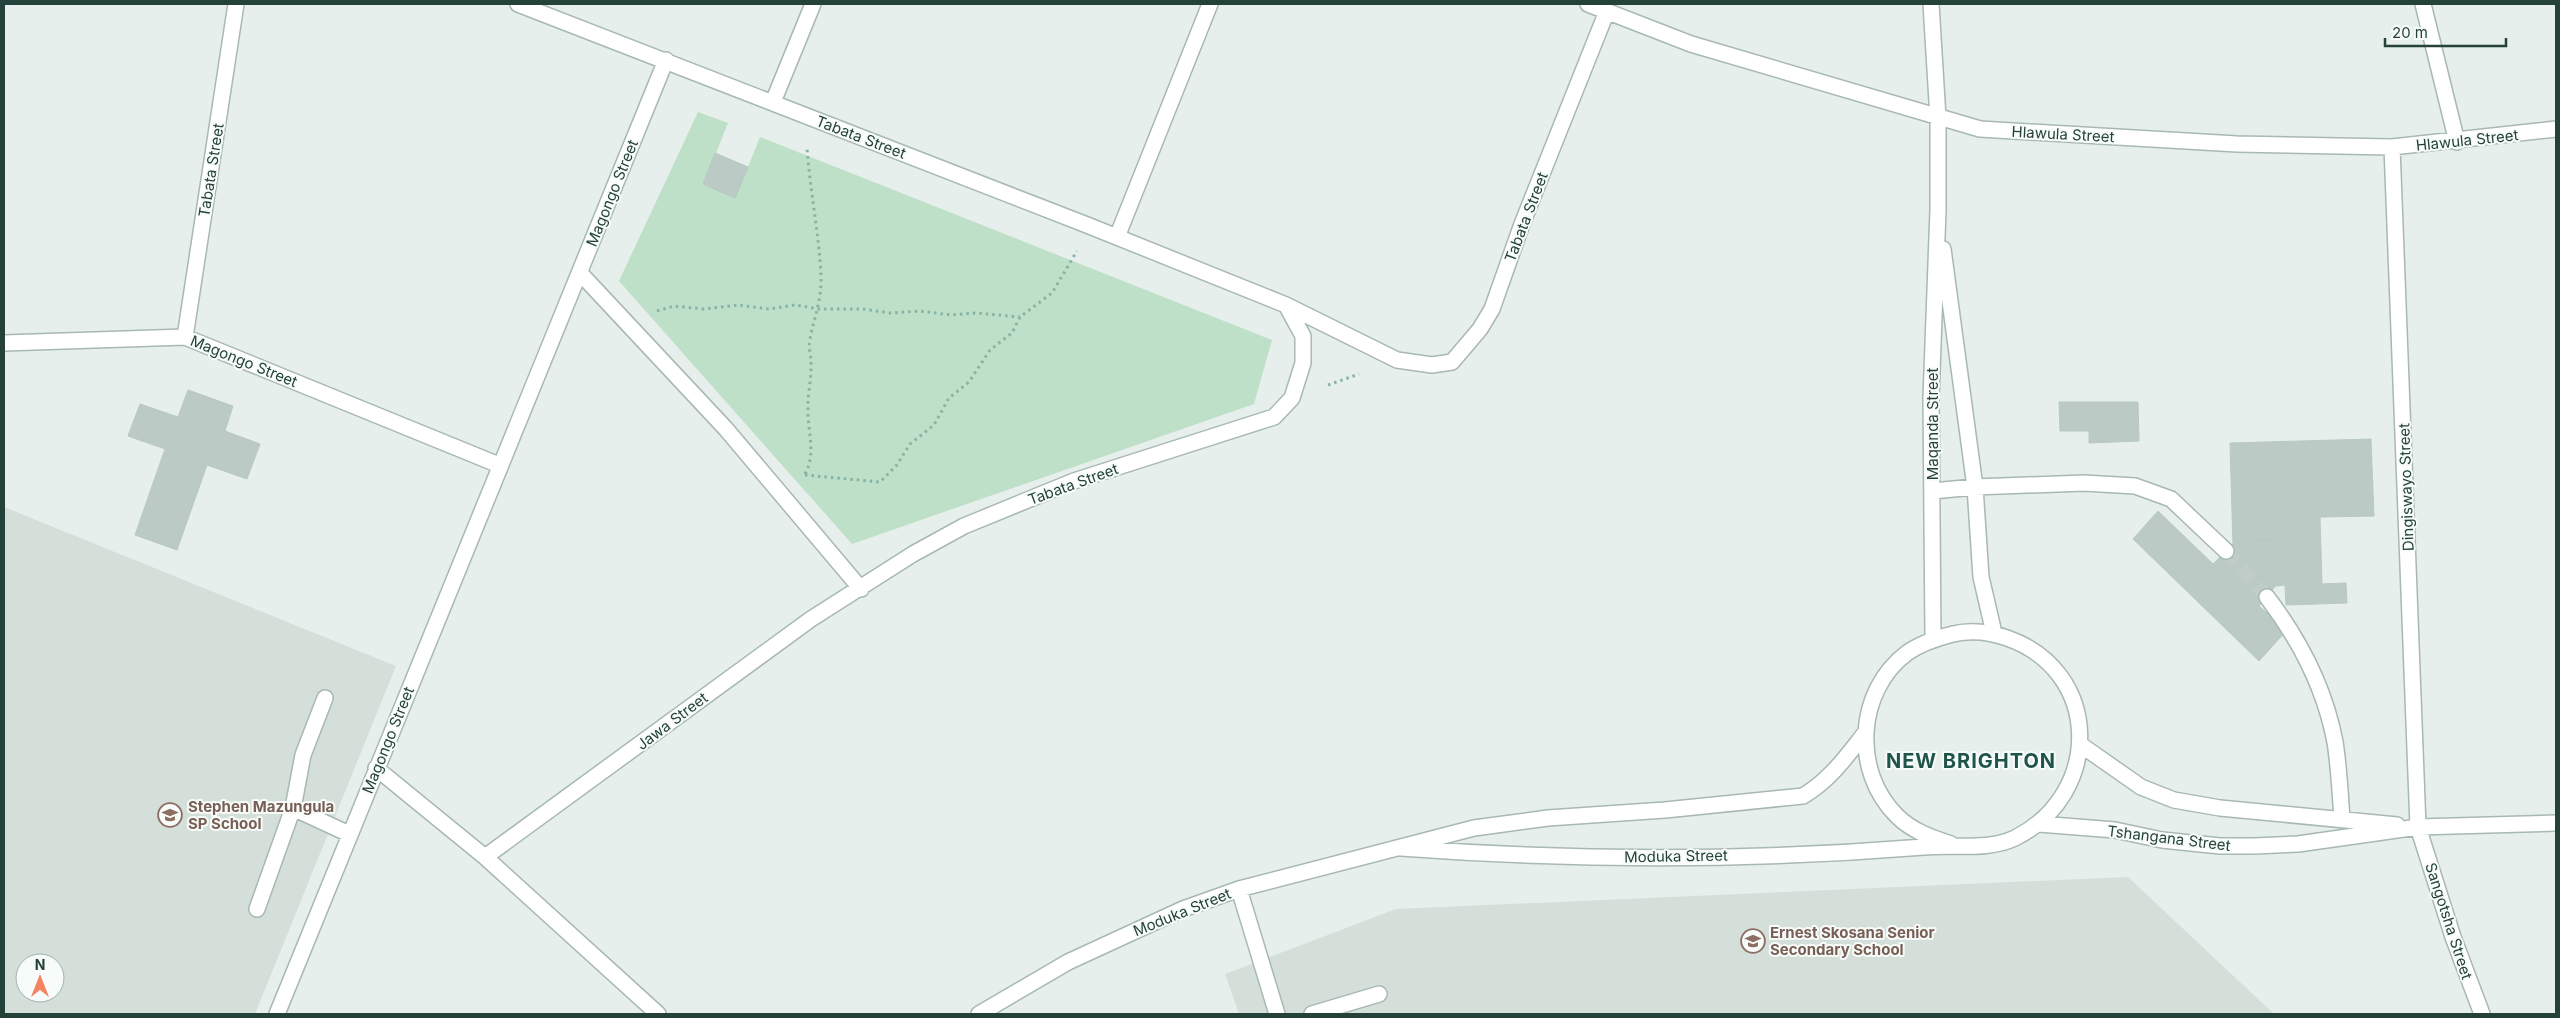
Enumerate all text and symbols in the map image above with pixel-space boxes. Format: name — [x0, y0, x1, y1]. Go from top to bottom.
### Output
scale bar — [2385, 15, 2506, 47]
text: 20 m — [2392, 23, 2428, 42]
street label: Tabata Street — [813, 111, 909, 163]
street label: Tabata Street — [194, 122, 228, 218]
street label: Hlawula Street — [2011, 122, 2115, 146]
street label: Hlawula Street — [2415, 125, 2519, 155]
street label: Magongo Street — [582, 137, 642, 249]
street label: Tabata Street — [1500, 169, 1552, 265]
street label: Magongo Street — [188, 331, 300, 391]
street label: Maqanda Street — [1923, 368, 1942, 480]
street label: Dingiswayo Street — [2394, 423, 2418, 551]
street label: Tabata Street — [1025, 459, 1121, 509]
street label: Magongo Street — [358, 684, 418, 796]
street label: Jawa Street — [633, 688, 711, 754]
district label: NEW BRIGHTON — [1886, 749, 2056, 773]
place label: Stephen Mazungula SP School — [188, 797, 334, 833]
school or university icon: Stephen Mazungula SP School — [157, 802, 183, 828]
street label: Tshangana Street — [2106, 821, 2232, 855]
street label: Moduka Street — [1624, 846, 1728, 866]
street label: Sangotsha Street — [2421, 860, 2477, 982]
street label: Moduka Street — [1130, 884, 1234, 940]
place label: Ernest Skosana Senior Secondary School — [1770, 923, 1935, 959]
school or university icon: Ernest Skosana Senior Secondary School — [1740, 928, 1766, 954]
north arrow — [15, 953, 65, 1003]
text: N — [35, 956, 45, 973]

